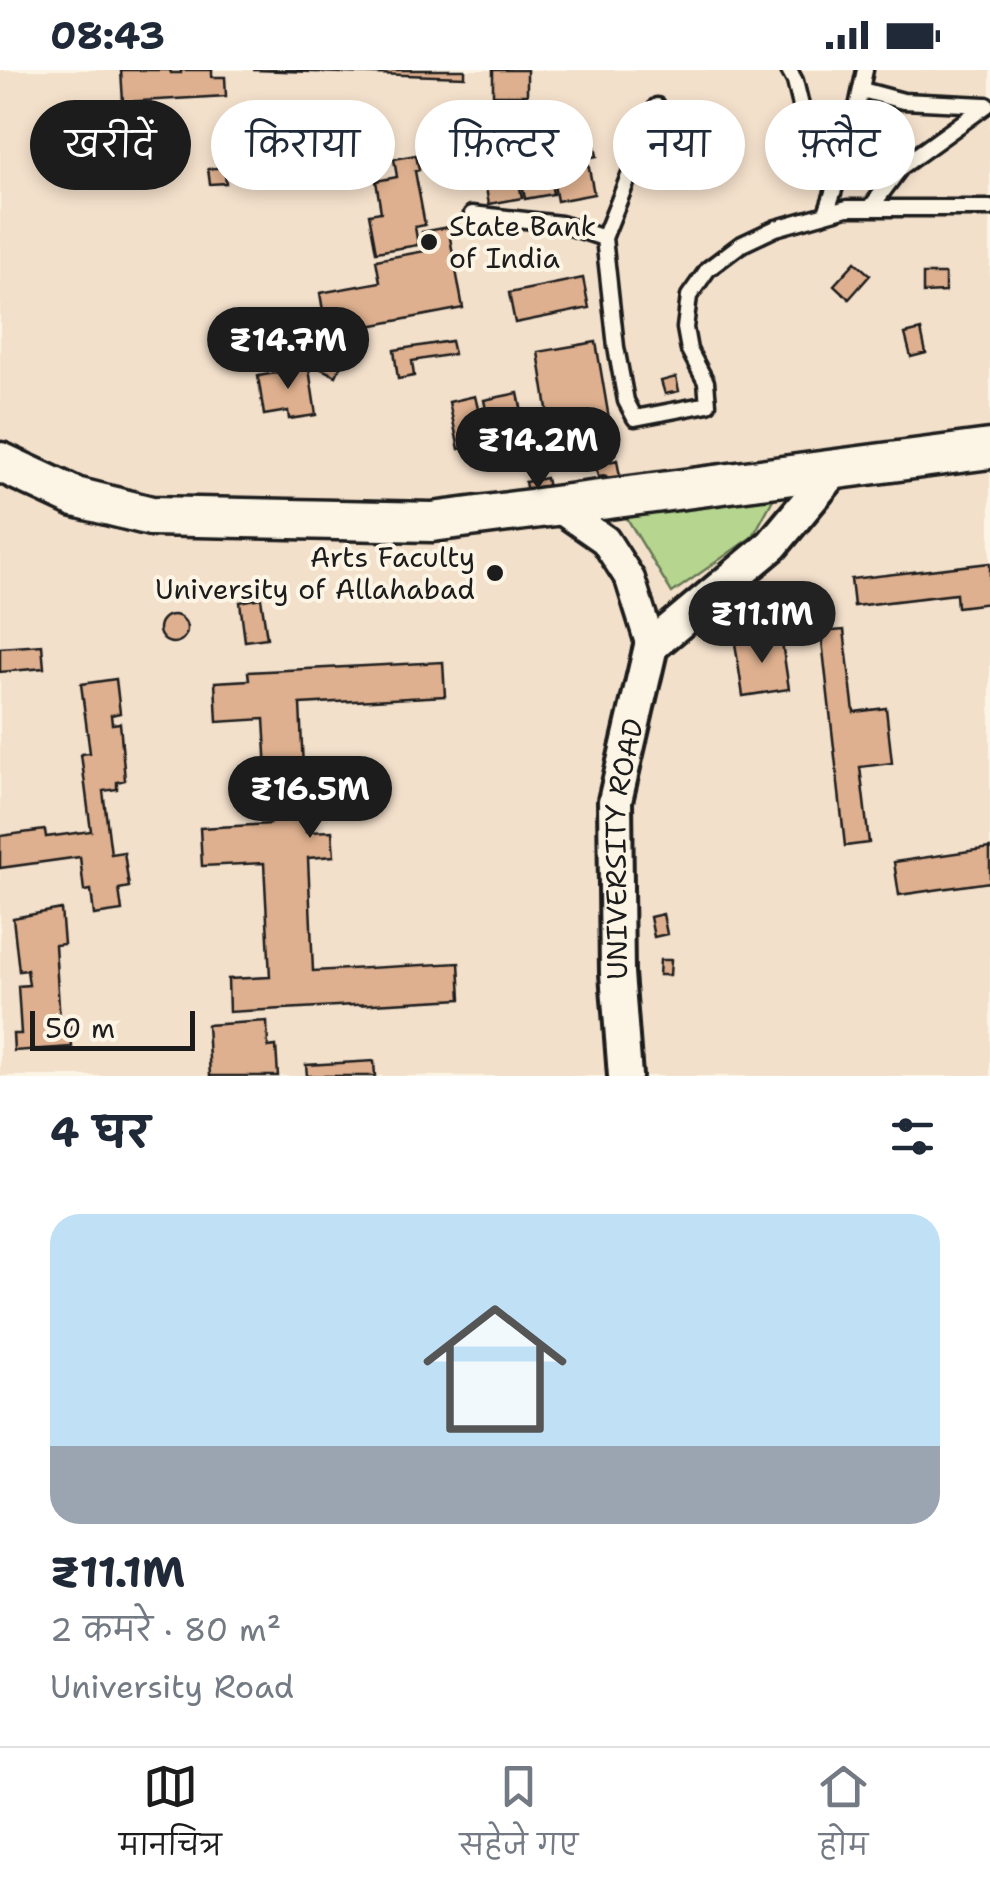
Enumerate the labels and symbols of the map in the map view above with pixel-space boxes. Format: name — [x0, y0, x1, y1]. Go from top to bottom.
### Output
place label: State Bank of India — [449, 207, 597, 277]
marker: State Bank of India — [418, 231, 440, 253]
pin: ₹14.7M — [207, 307, 369, 392]
pin: ₹14.2M — [457, 407, 619, 492]
place label: Arts Faculty University of Allahabad — [155, 538, 475, 608]
marker: Arts Faculty University of Allahabad — [484, 562, 506, 584]
pin: ₹11.1M — [681, 581, 843, 666]
street label: UNIVERSITY ROAD — [596, 715, 653, 980]
pin: ₹16.5M — [229, 756, 391, 841]
scale bar — [30, 1006, 195, 1050]

